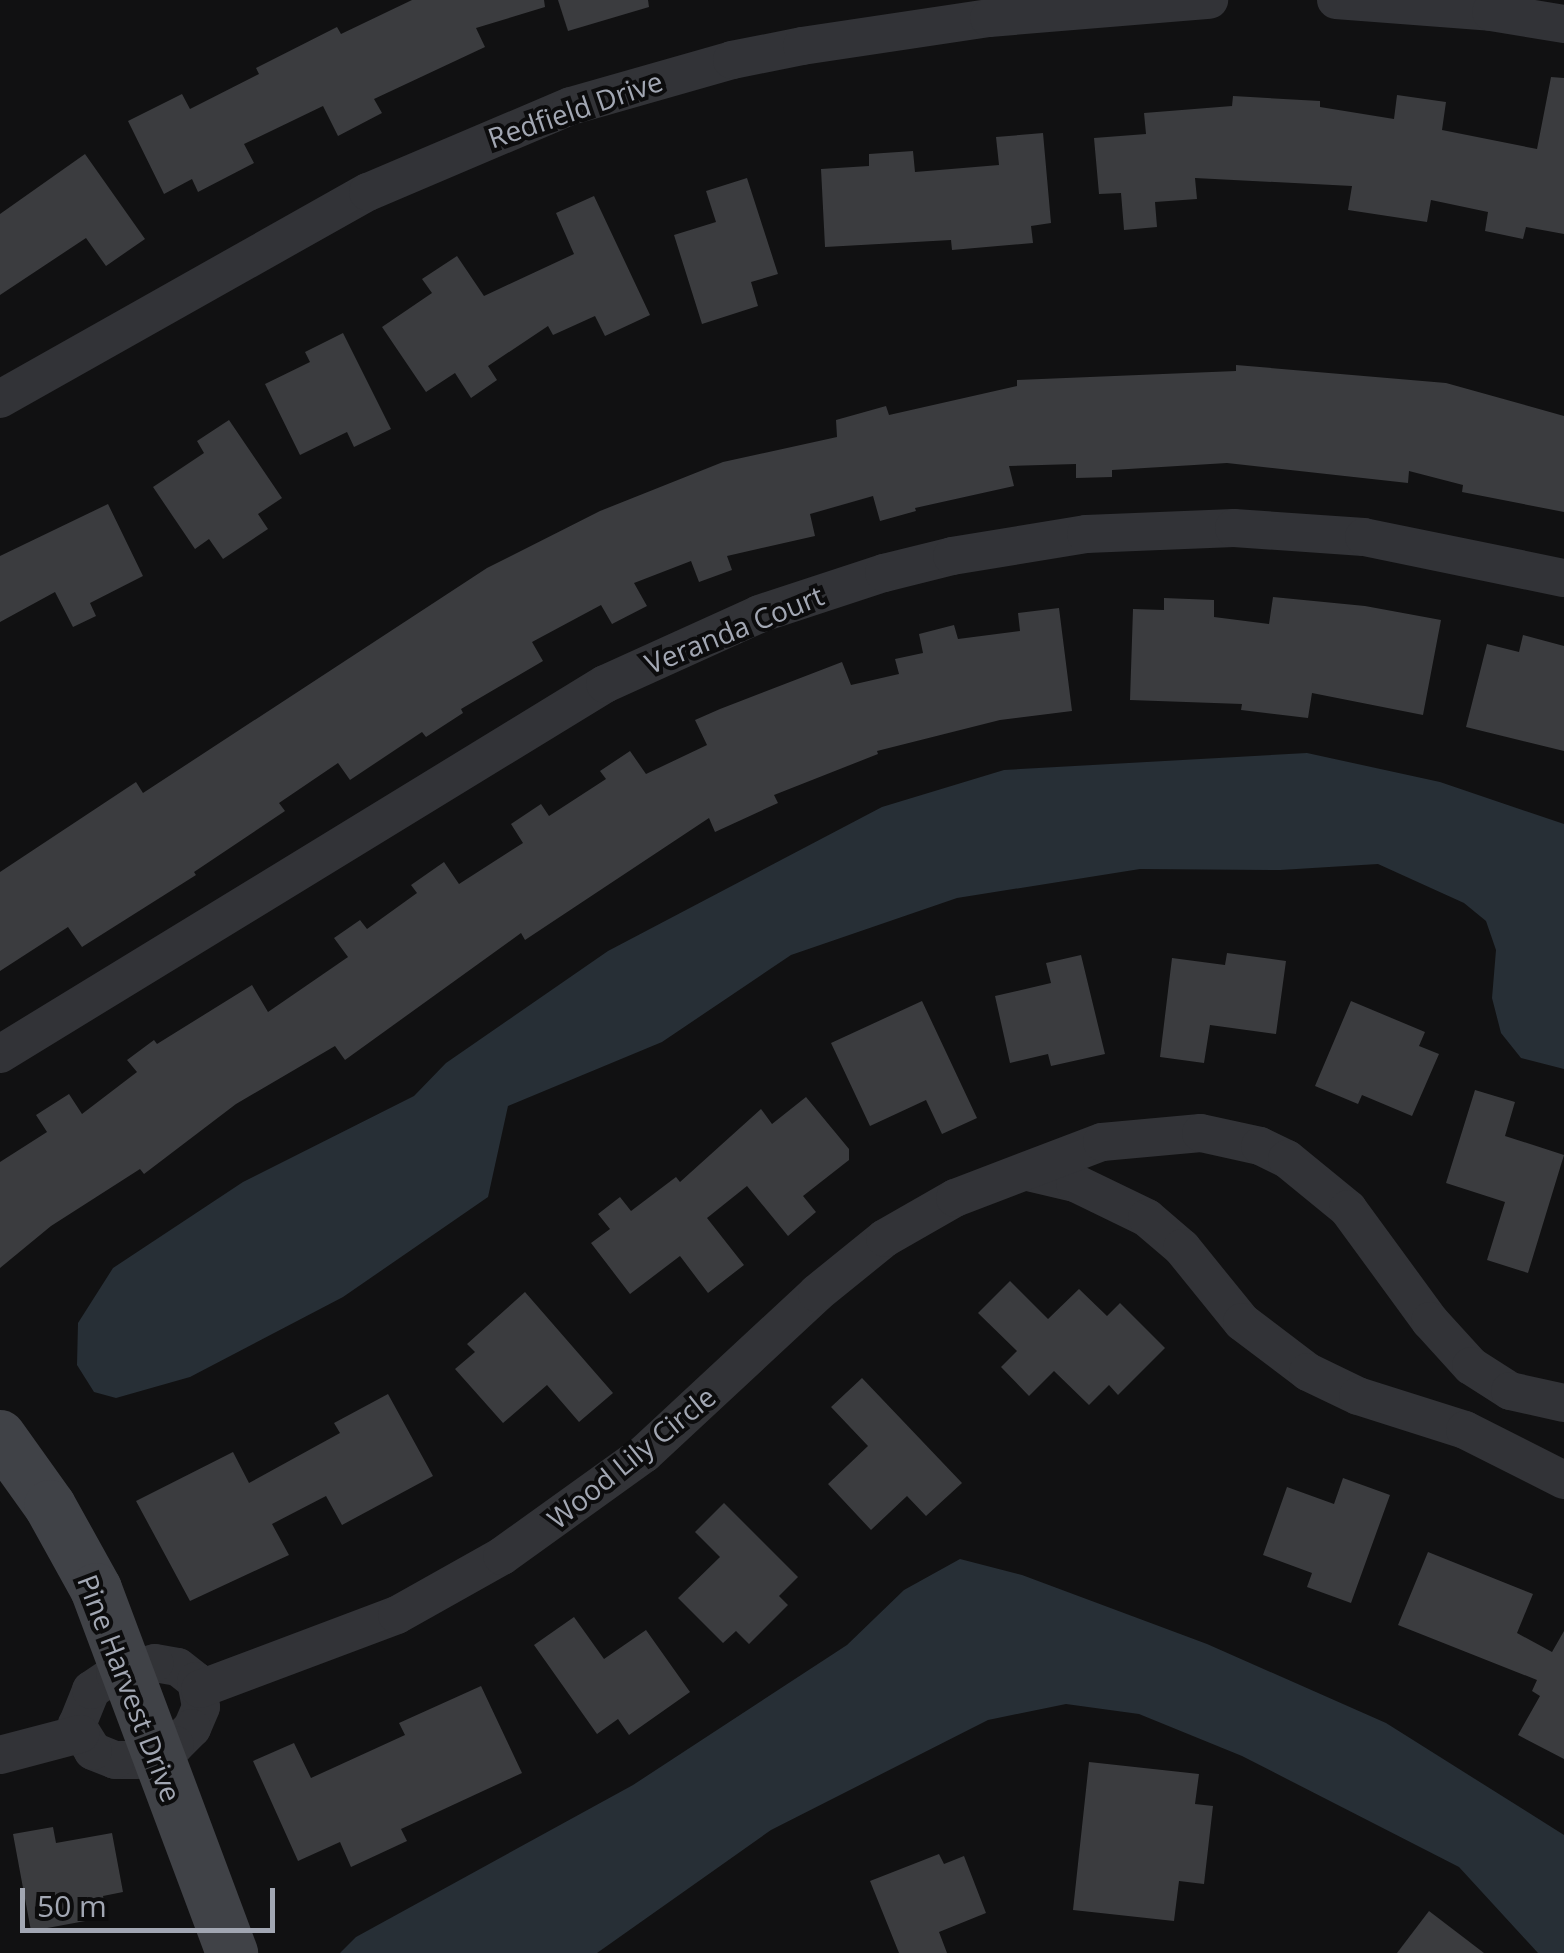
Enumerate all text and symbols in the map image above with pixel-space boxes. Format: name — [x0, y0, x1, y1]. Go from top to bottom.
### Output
street label: Redfield Drive — [483, 63, 667, 155]
street label: Veranda Court — [640, 578, 828, 680]
street label: Wood Lily Circle — [540, 1379, 722, 1535]
street label: Pine Harvest Drive — [71, 1570, 189, 1806]
scale bar — [25, 1868, 280, 1930]
text: 50 m — [37, 1885, 107, 1926]

